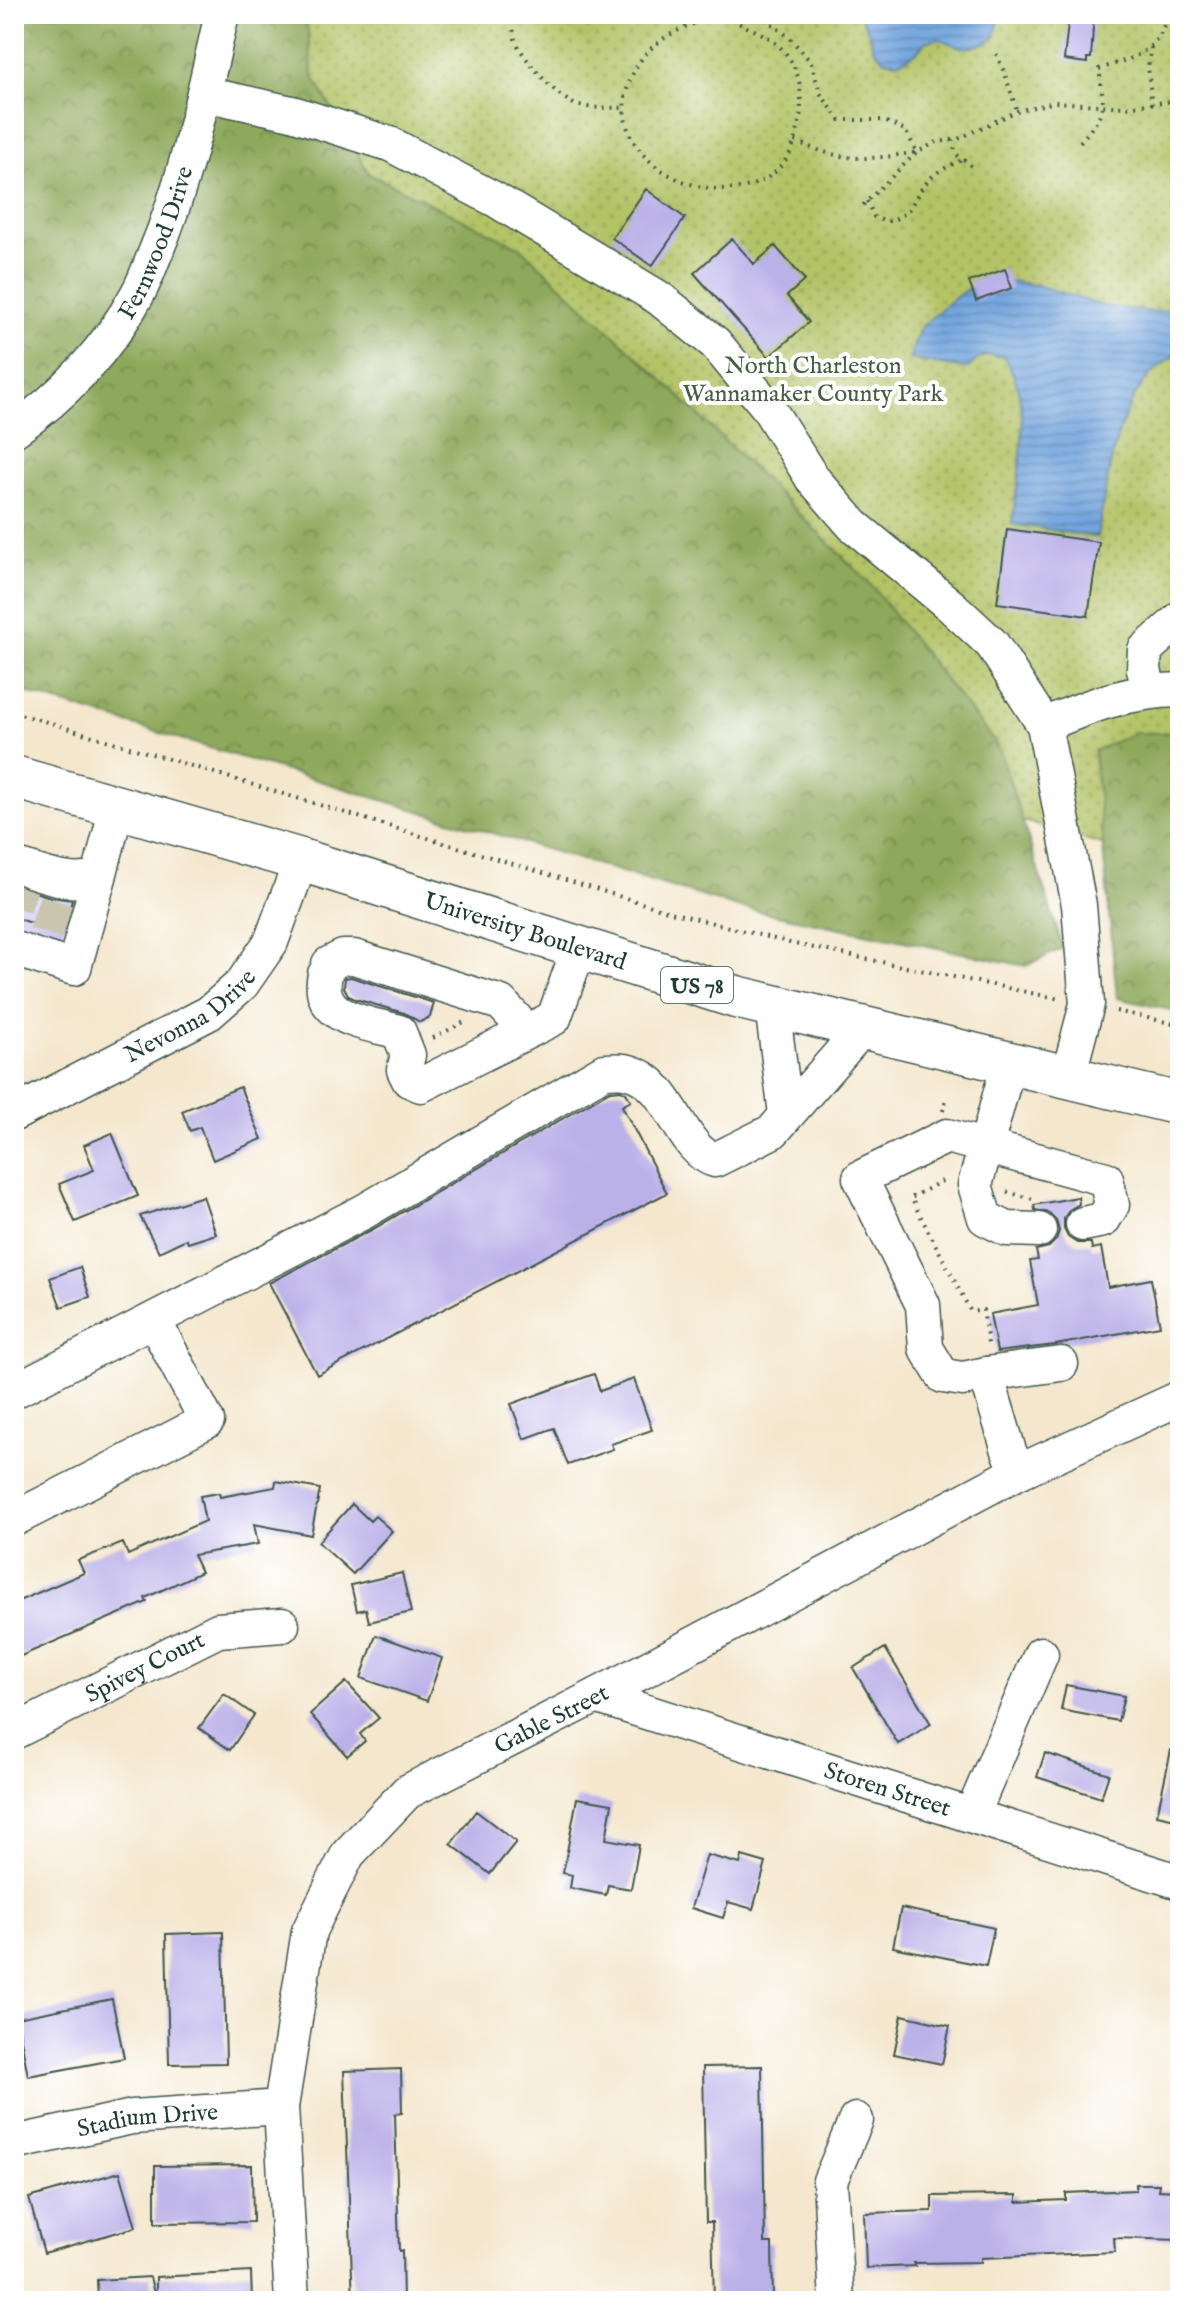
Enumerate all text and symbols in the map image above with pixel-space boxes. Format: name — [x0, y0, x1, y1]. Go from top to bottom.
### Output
street label: Fernwood Drive — [112, 163, 201, 326]
park label: North Charleston Wannamaker County Park — [683, 351, 943, 410]
street label: University Boulevard — [420, 886, 630, 979]
street label: Nevonna Drive — [120, 964, 264, 1071]
road number: US 78 — [661, 967, 733, 1003]
street label: Spivey Court — [80, 1625, 210, 1711]
street label: Gable Street — [489, 1678, 614, 1762]
street label: Storen Street — [820, 1756, 954, 1825]
street label: Stadium Drive — [74, 2097, 219, 2146]

